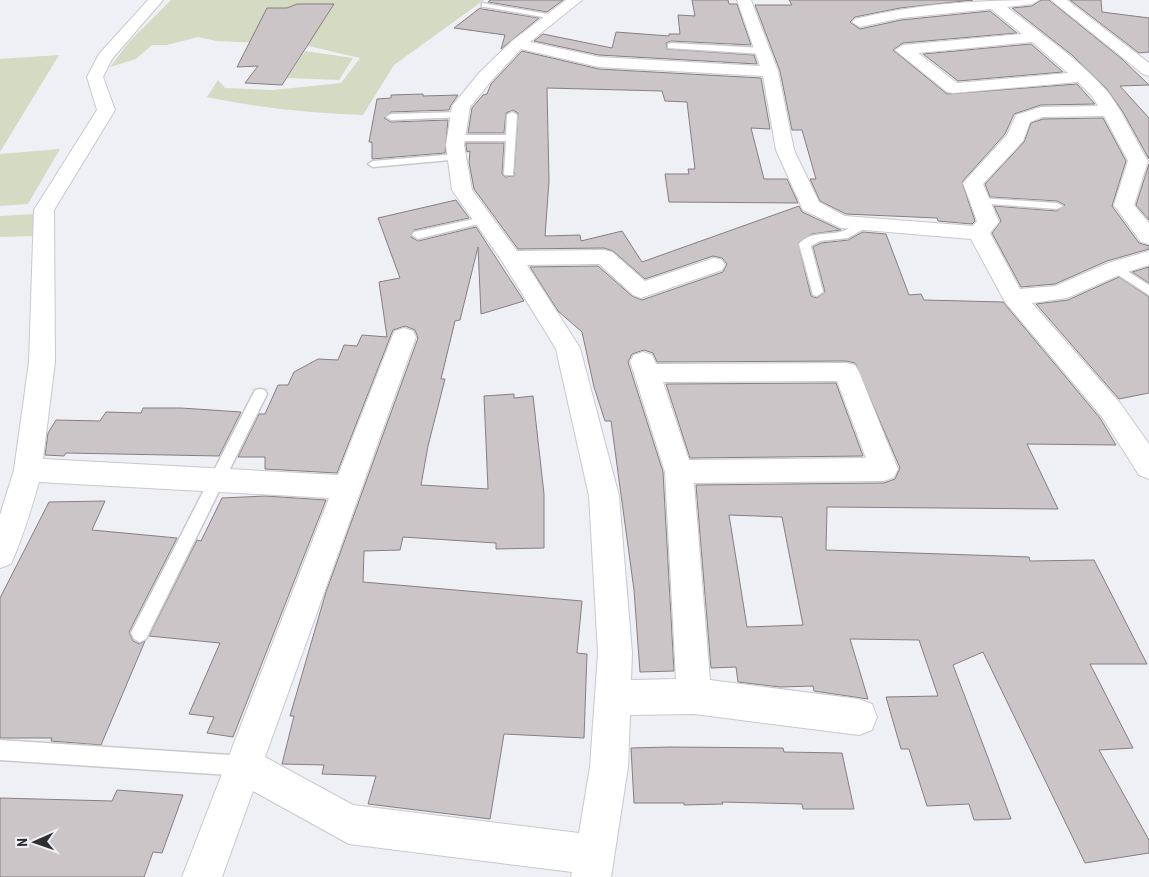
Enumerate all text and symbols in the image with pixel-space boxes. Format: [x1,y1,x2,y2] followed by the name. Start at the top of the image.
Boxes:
[10,817,60,867] north arrow
[14,838,30,847] text: N

